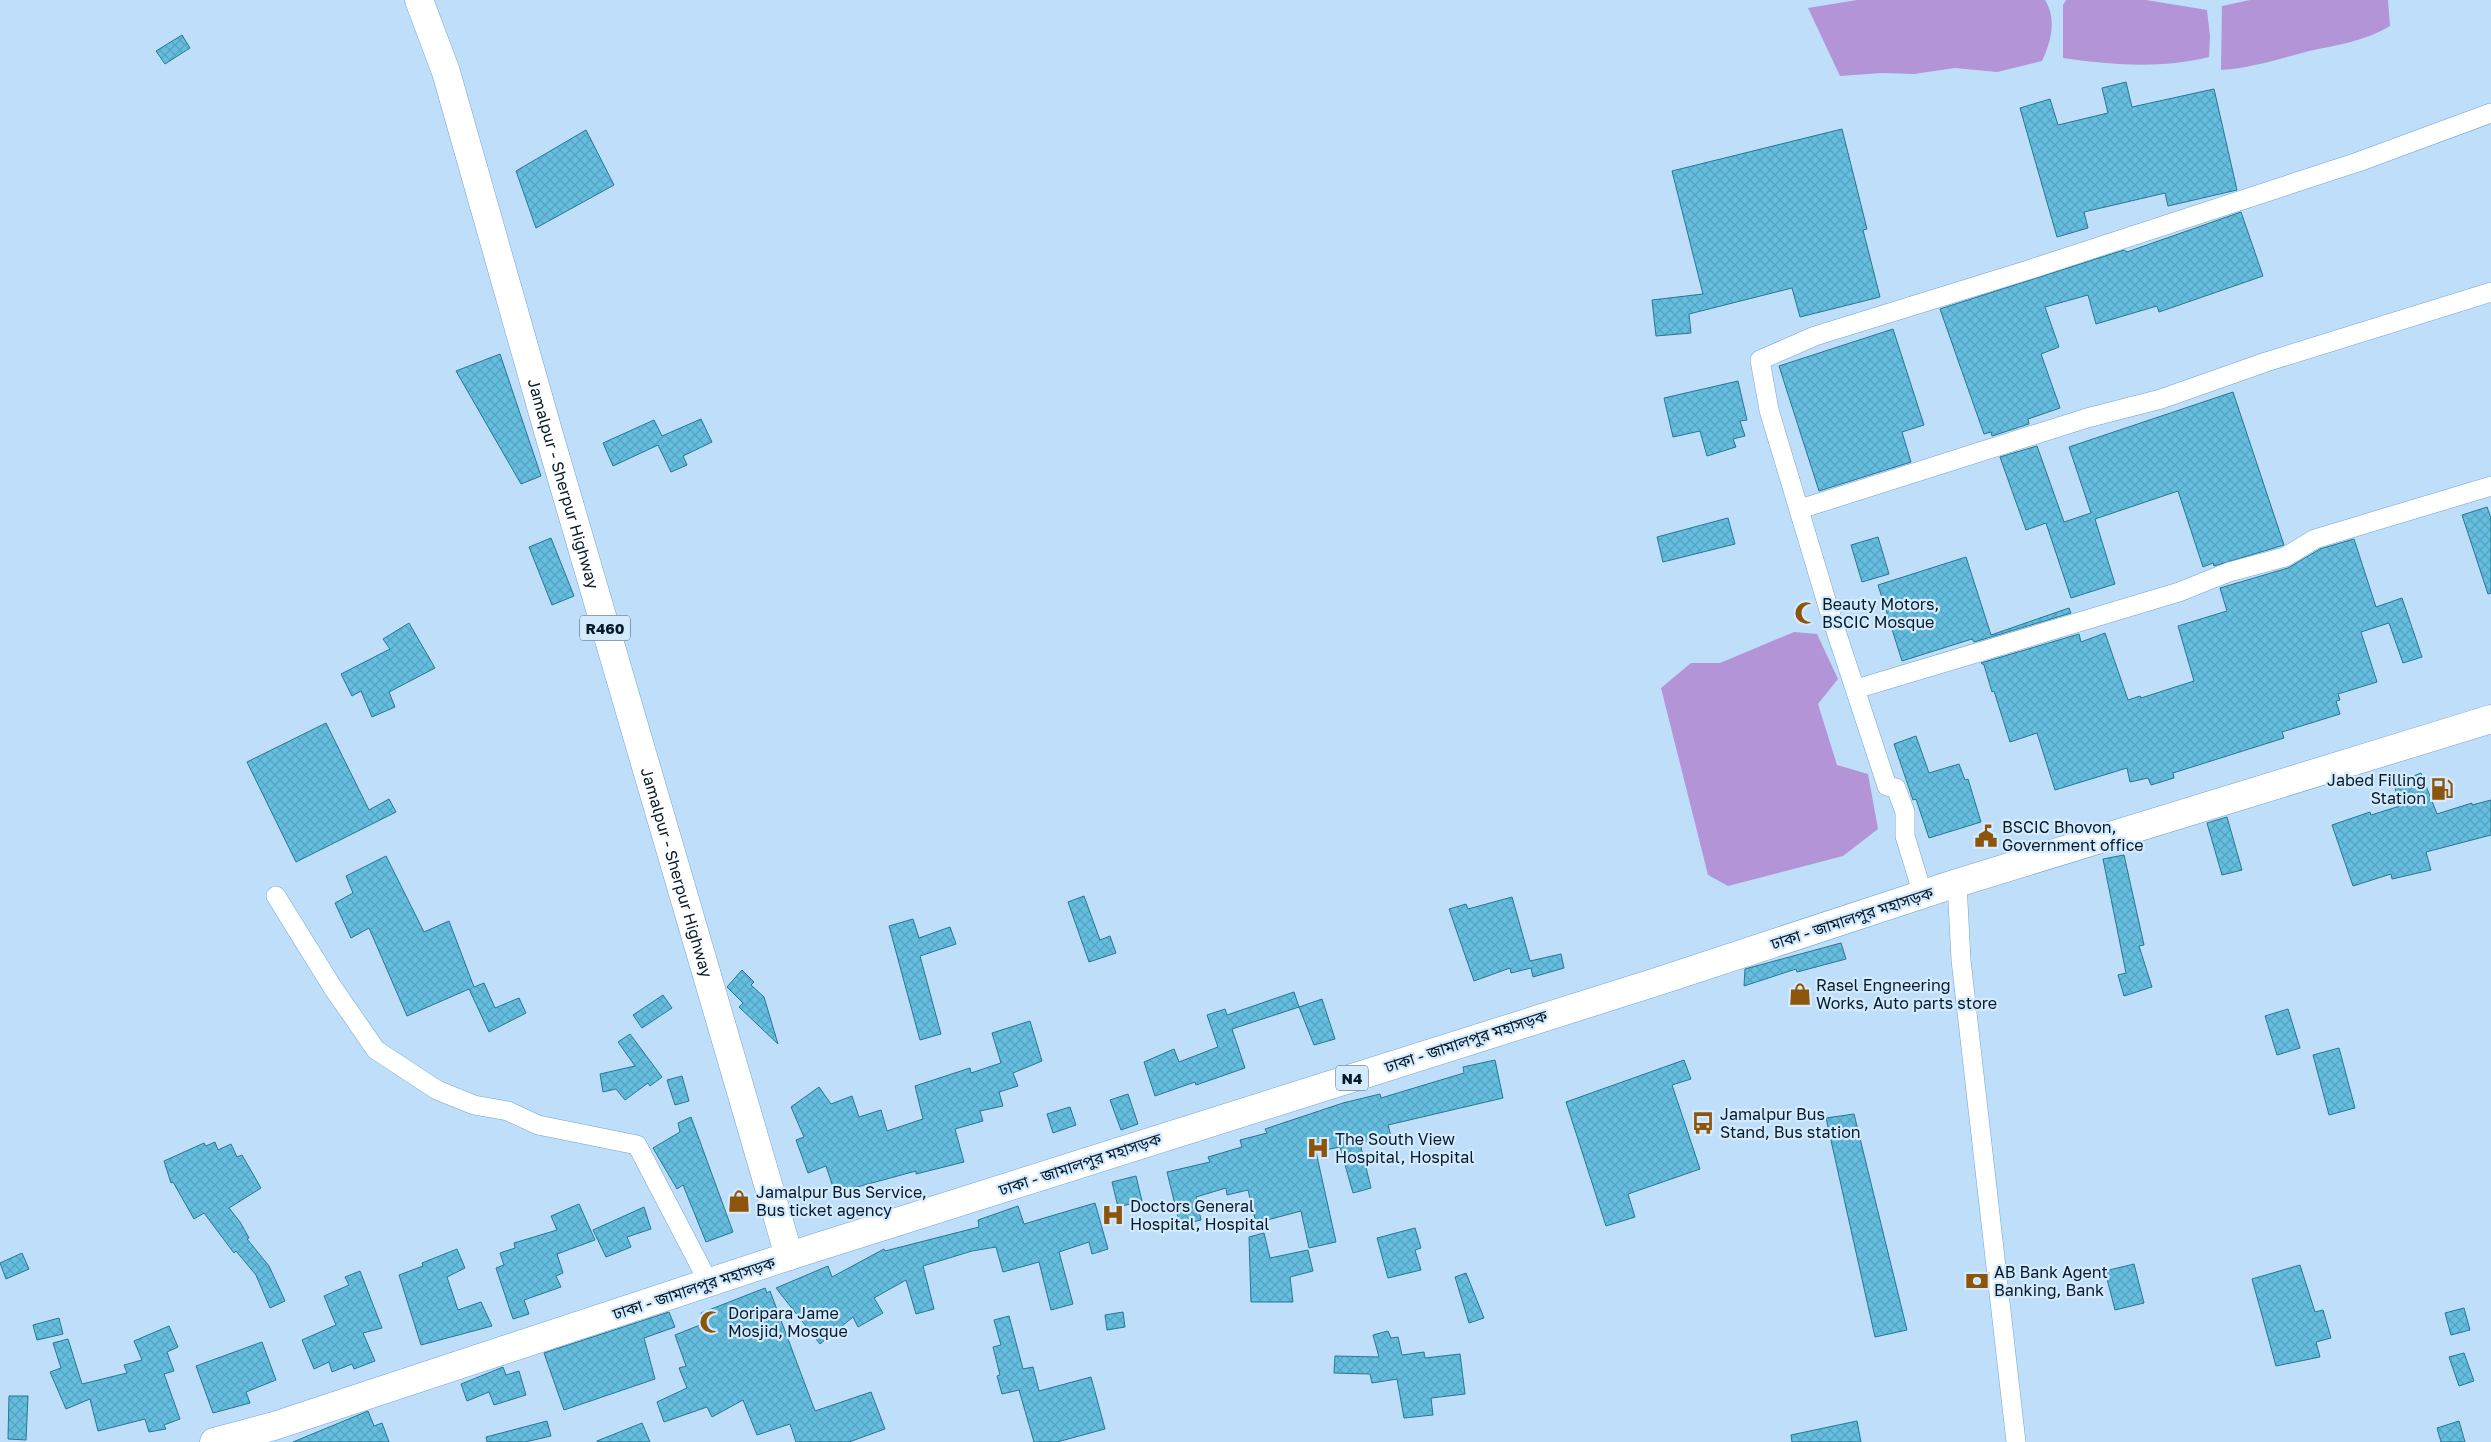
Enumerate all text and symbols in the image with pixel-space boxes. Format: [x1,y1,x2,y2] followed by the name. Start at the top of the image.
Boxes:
[524,376,604,591] street label: Jamalpur - Sherpur Highway
[1822,594,1939,632] place label: Beauty Motors, BSCIC Mosque
[1793,600,1819,626] mosque icon: Beauty Motors, BSCIC Mosque
[580,616,630,640] road number: R460
[637,765,717,980] street label: Jamalpur - Sherpur Highway
[2327,770,2426,808] place label: Jabed Filling Station
[2429,776,2455,802] fuel station icon: Jabed Filling Station
[2002,817,2144,855] place label: BSCIC Bhovon, Government office
[1973,823,1999,849] public building icon: BSCIC Bhovon, Government office
[1767,882,1937,954] street label: ঢাকা - জামালপুর মহাসড়ক
[1816,975,1997,1013] place label: Rasel Engneering Works, Auto parts store
[1787,981,1813,1007] shop icon: Rasel Engneering Works, Auto parts store
[1381,1005,1551,1077] street label: ঢাকা - জামালপুর মহাসড়ক
[1336,1066,1368,1090] road number: N4
[1720,1104,1861,1142] place label: Jamalpur Bus Stand, Bus station
[1690,1110,1716,1136] bus stop icon: Jamalpur Bus Stand, Bus station
[995,1128,1165,1200] street label: ঢাকা - জামালপুর মহাসড়ক
[1335,1129,1474,1167] place label: The South View Hospital, Hospital
[1305,1135,1331,1161] hospital icon: The South View Hospital, Hospital
[756,1182,927,1220] place label: Jamalpur Bus Service, Bus ticket agency
[726,1188,752,1214] shop icon: Jamalpur Bus Service, Bus ticket agency
[1130,1196,1269,1234] place label: Doctors General Hospital, Hospital
[1100,1202,1126,1228] hospital icon: Doctors General Hospital, Hospital
[609,1252,779,1324] street label: ঢাকা - জামালপুর মহাসড়ক
[1994,1262,2108,1300] place label: AB Bank Agent Banking, Bank
[1964,1268,1990,1294] bank icon: AB Bank Agent Banking, Bank
[728,1303,848,1341] place label: Doripara Jame Mosjid, Mosque
[698,1309,724,1335] mosque icon: Doripara Jame Mosjid, Mosque

